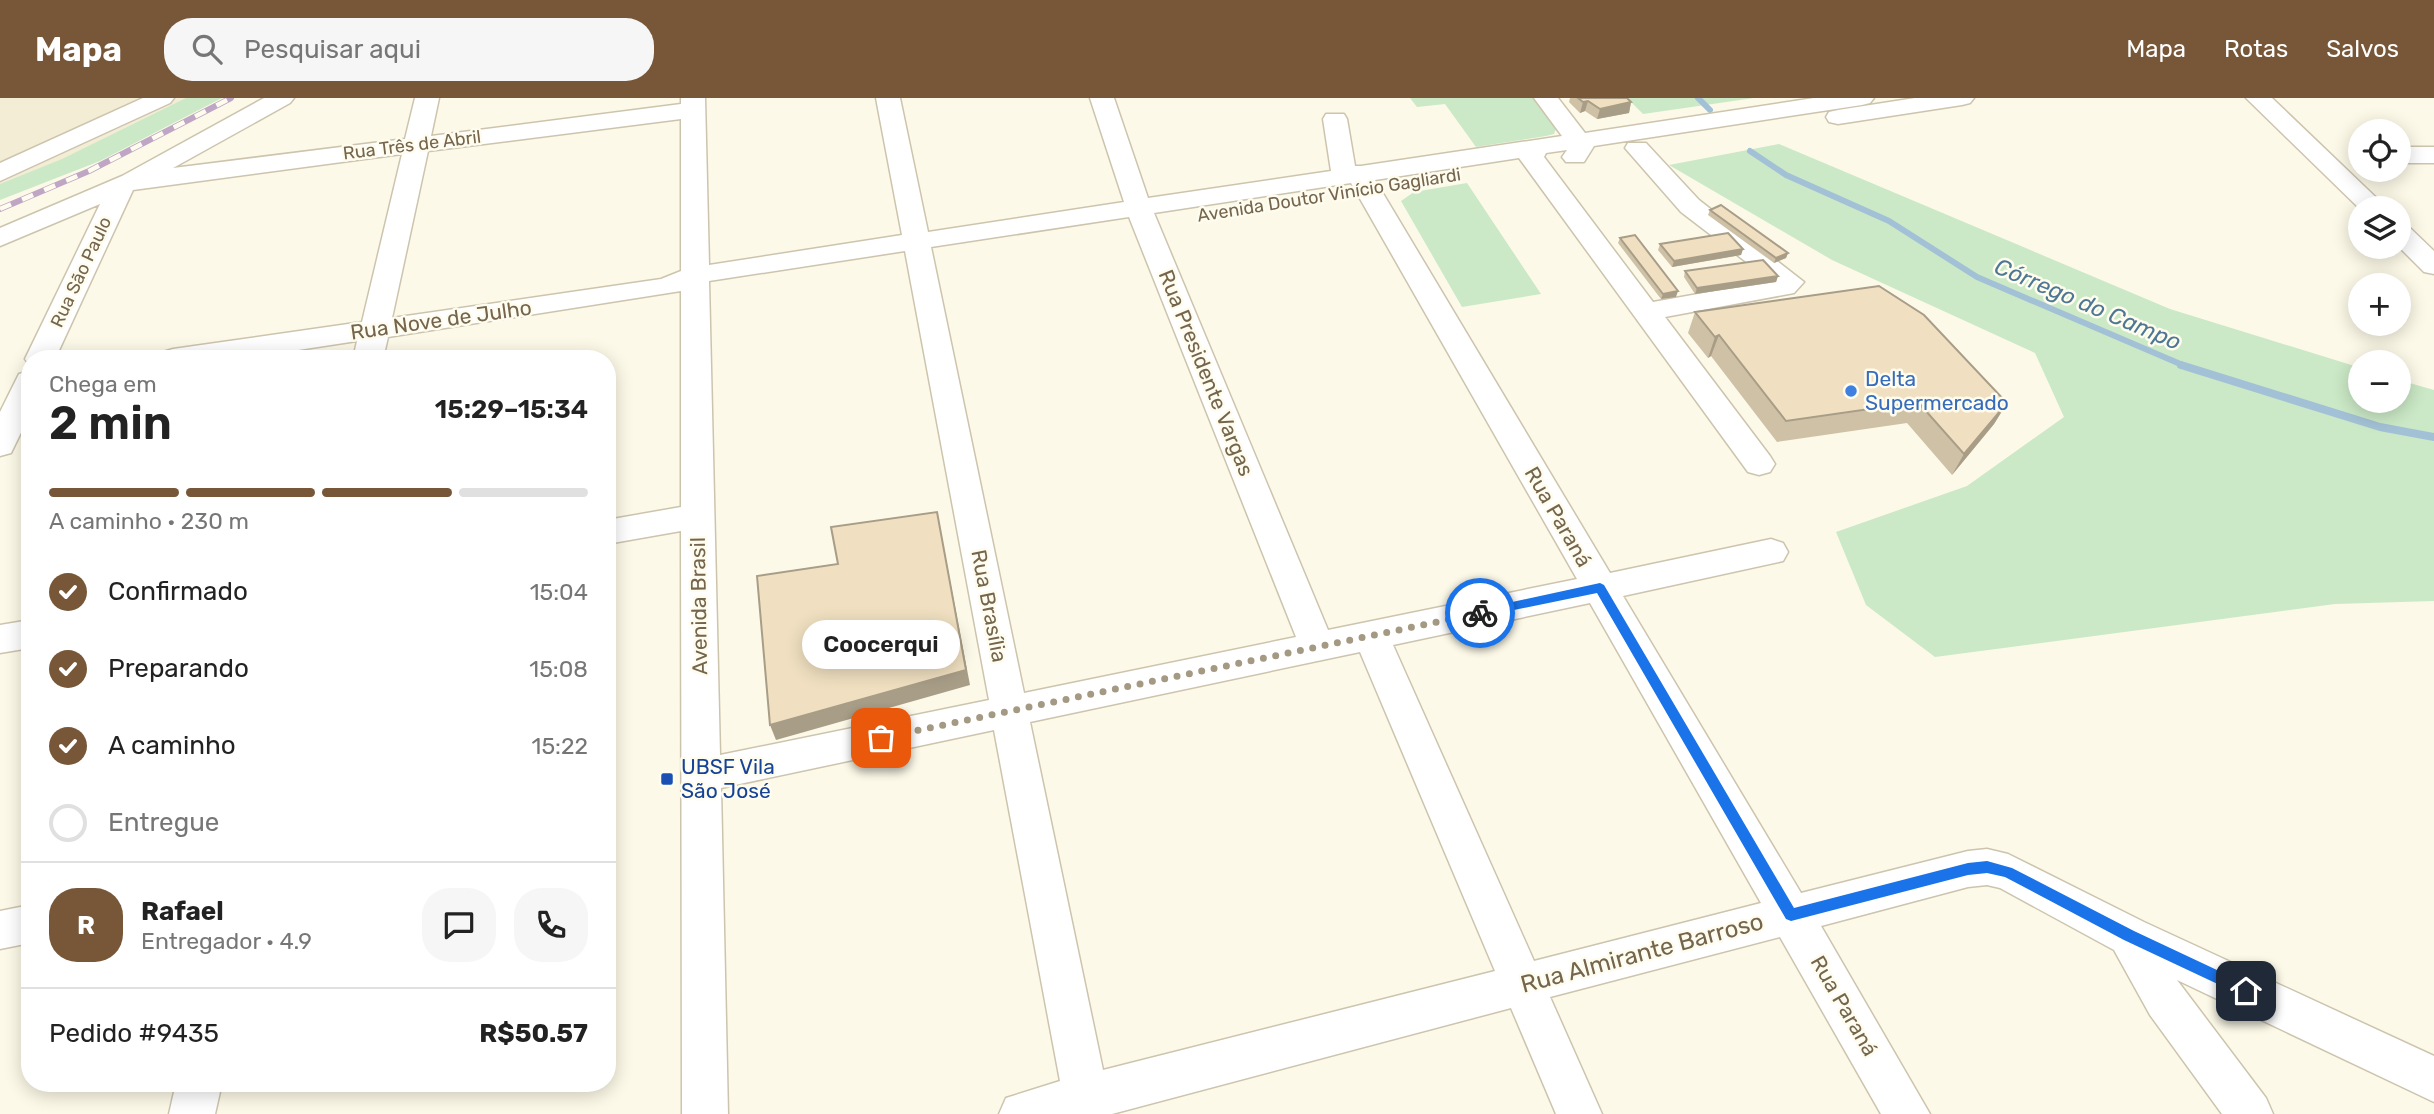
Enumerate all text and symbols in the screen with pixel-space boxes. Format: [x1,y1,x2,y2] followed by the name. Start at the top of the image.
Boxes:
[164,18,654,81] search box
[35,30,122,69] text: Mapa
[188,30,226,68] icon: search
[244,34,421,65] text: Pesquisar aqui
[2126,35,2186,63] text: Mapa
[2224,35,2288,63] text: Rotas
[2326,35,2399,63] text: Salvos
[2348,119,2411,413] map controls
[2348,119,2411,182] button: locate
[342,126,482,164] street label: Rua Três de Abril
[1196,163,1462,227] street label: Avenida Doutor Vinício Gagliardi
[2348,196,2411,259] button: layers
[46,213,116,331] street label: Rua São Paulo
[1991,252,2185,356] water label: Córrego do Campo
[1154,266,1259,480] street label: Rua Presidente Vargas
[2348,273,2411,336] button: +
[349,294,533,345] street label: Rua Nove de Julho
[2348,350,2411,413] button: −
[1865,366,2009,415] place label: Delta Supermercado
[49,370,157,398] text: Chega em
[1843,383,1859,399] marker: Delta Supermercado
[435,394,588,425] text: 15:29–15:34
[49,396,172,451] text: 2 min
[1520,462,1597,571] street label: Rua Paraná
[49,507,249,535] text: A caminho · 230 m
[685,537,712,675] street label: Avenida Brasil
[966,547,1013,664] street label: Rua Brasília
[49,573,87,611] icon: check
[108,576,248,607] text: Confirmado
[530,578,588,606] text: 15:04
[1445,578,1515,648] courier
[1461,594,1499,632] icon: bike
[802,619,960,668] callout: Coocerqui
[823,630,939,658] text: Coocerqui
[49,650,87,688] icon: check
[108,653,249,684] text: Preparando
[529,655,588,683] text: 15:08
[851,708,911,768] pin
[862,719,900,757] icon: bag
[49,727,87,765] icon: check
[108,730,236,761] text: A caminho
[532,732,588,760] text: 15:22
[681,754,775,803] place label: UBSF Vila São José
[659,771,675,787] marker: UBSF Vila São José
[108,807,219,838] text: Entregue
[422,888,496,962] button: chat
[514,888,588,962] button: phone
[141,896,224,927] text: Rafael
[1518,907,1766,999] street label: Rua Almirante Barroso
[77,910,95,941] text: R
[141,927,312,955] text: Entregador · 4.9
[1806,951,1883,1060] street label: Rua Paraná
[2216,961,2276,1021] pin
[2227,972,2265,1010] icon: home
[49,1018,219,1049] text: Pedido #9435
[479,1018,588,1049] text: R$50.57

